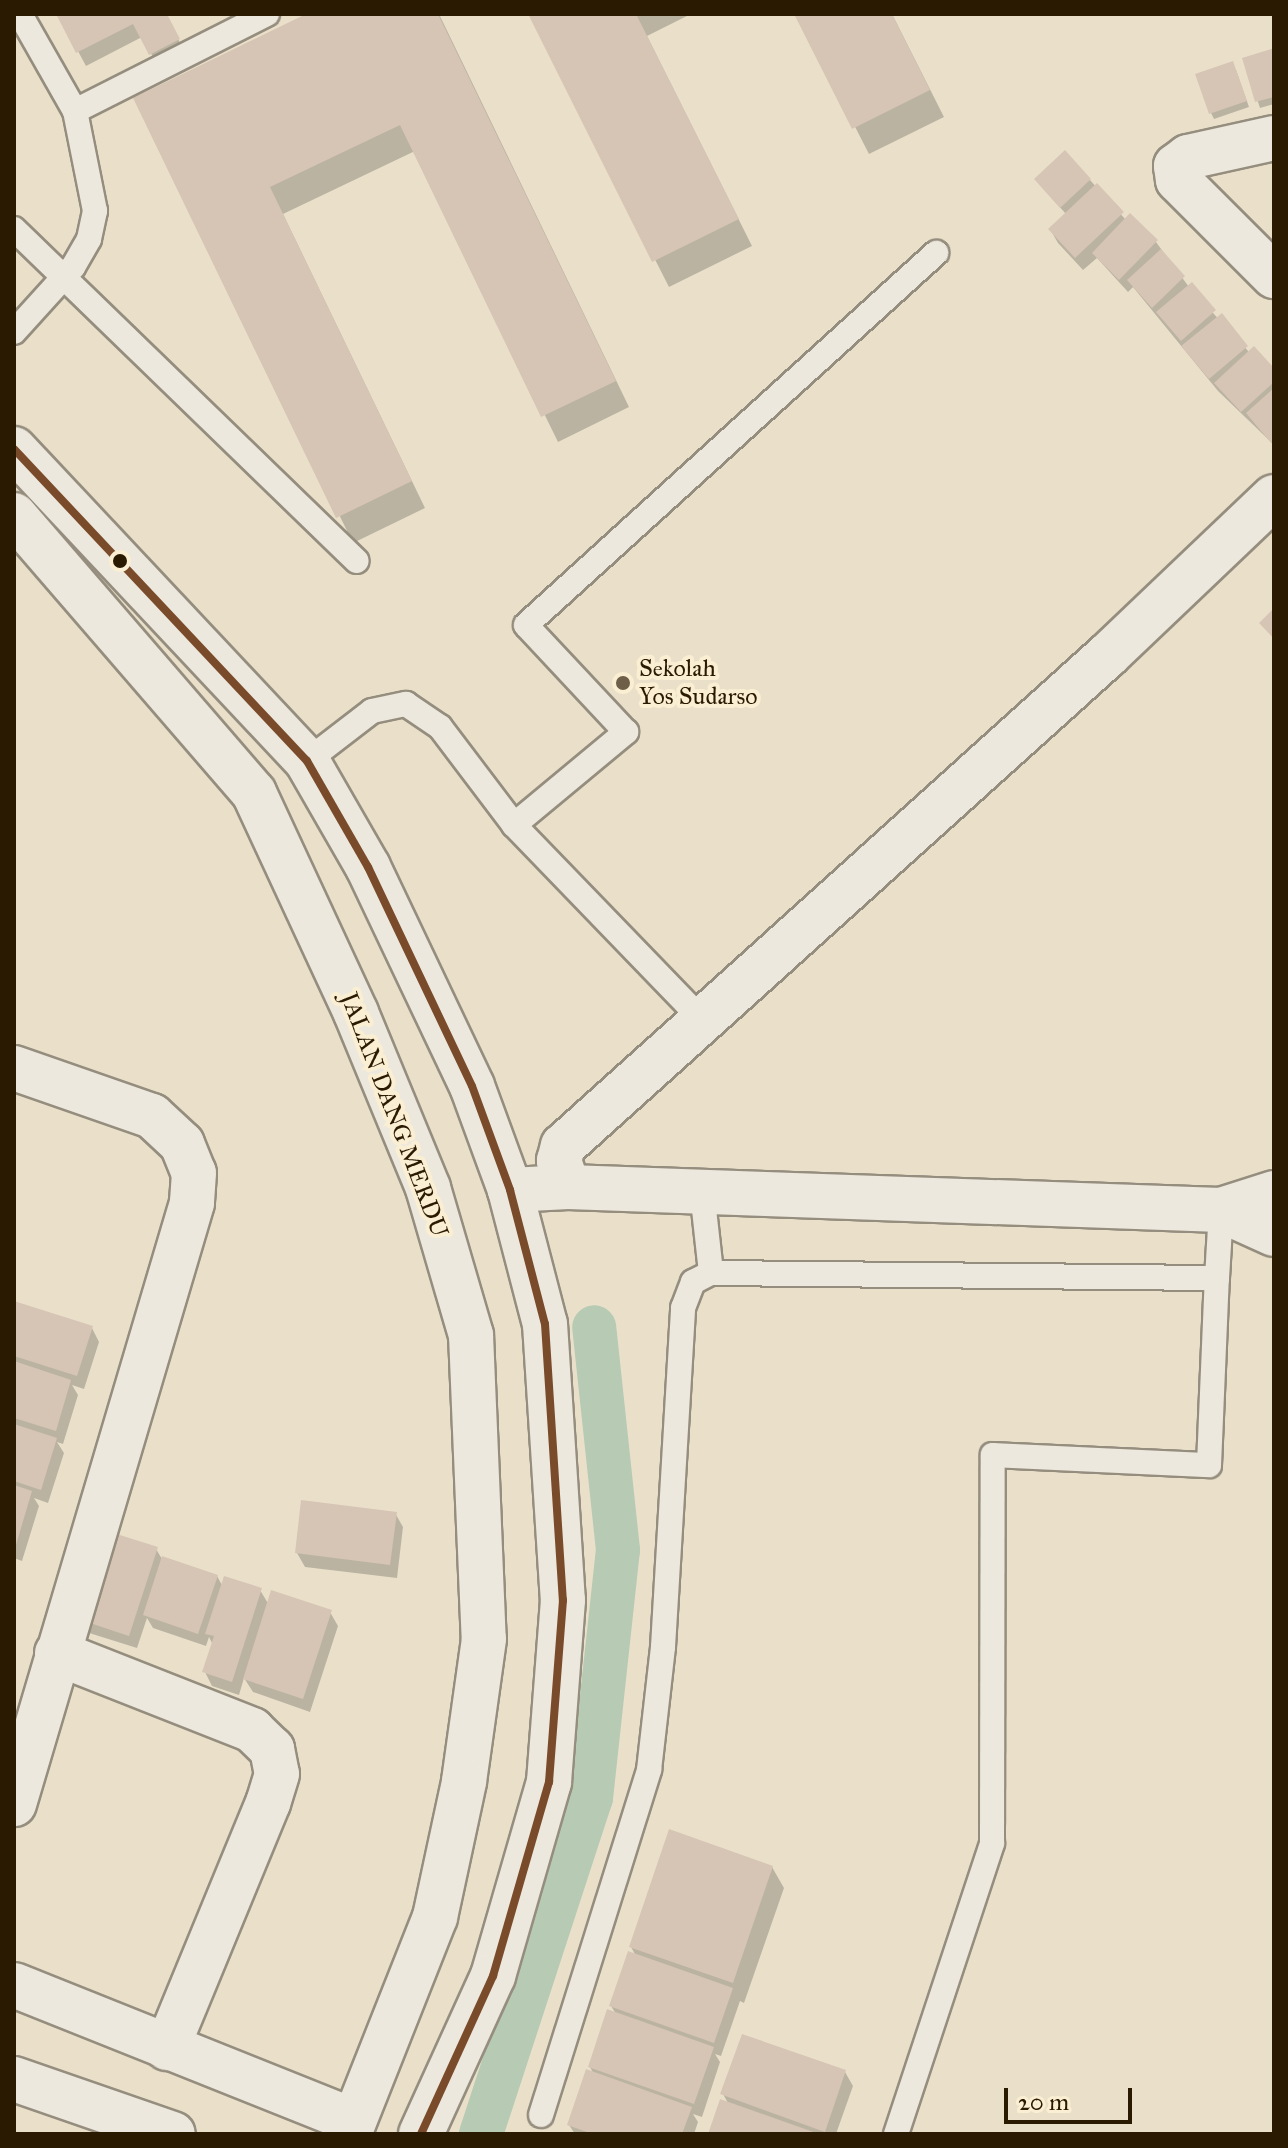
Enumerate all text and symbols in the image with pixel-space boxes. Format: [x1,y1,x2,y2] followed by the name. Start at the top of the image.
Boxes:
[112,553,128,569] unlabelled marker
[639,655,758,711] place label: Sekolah Yos Sudarso
[614,674,632,692] marker: Sekolah Yos Sudarso
[334,989,454,1241] street label: JALAN DANG MERDU
[1008,2072,1136,2122] scale bar
[1018,2087,1069,2117] text: 20 m

